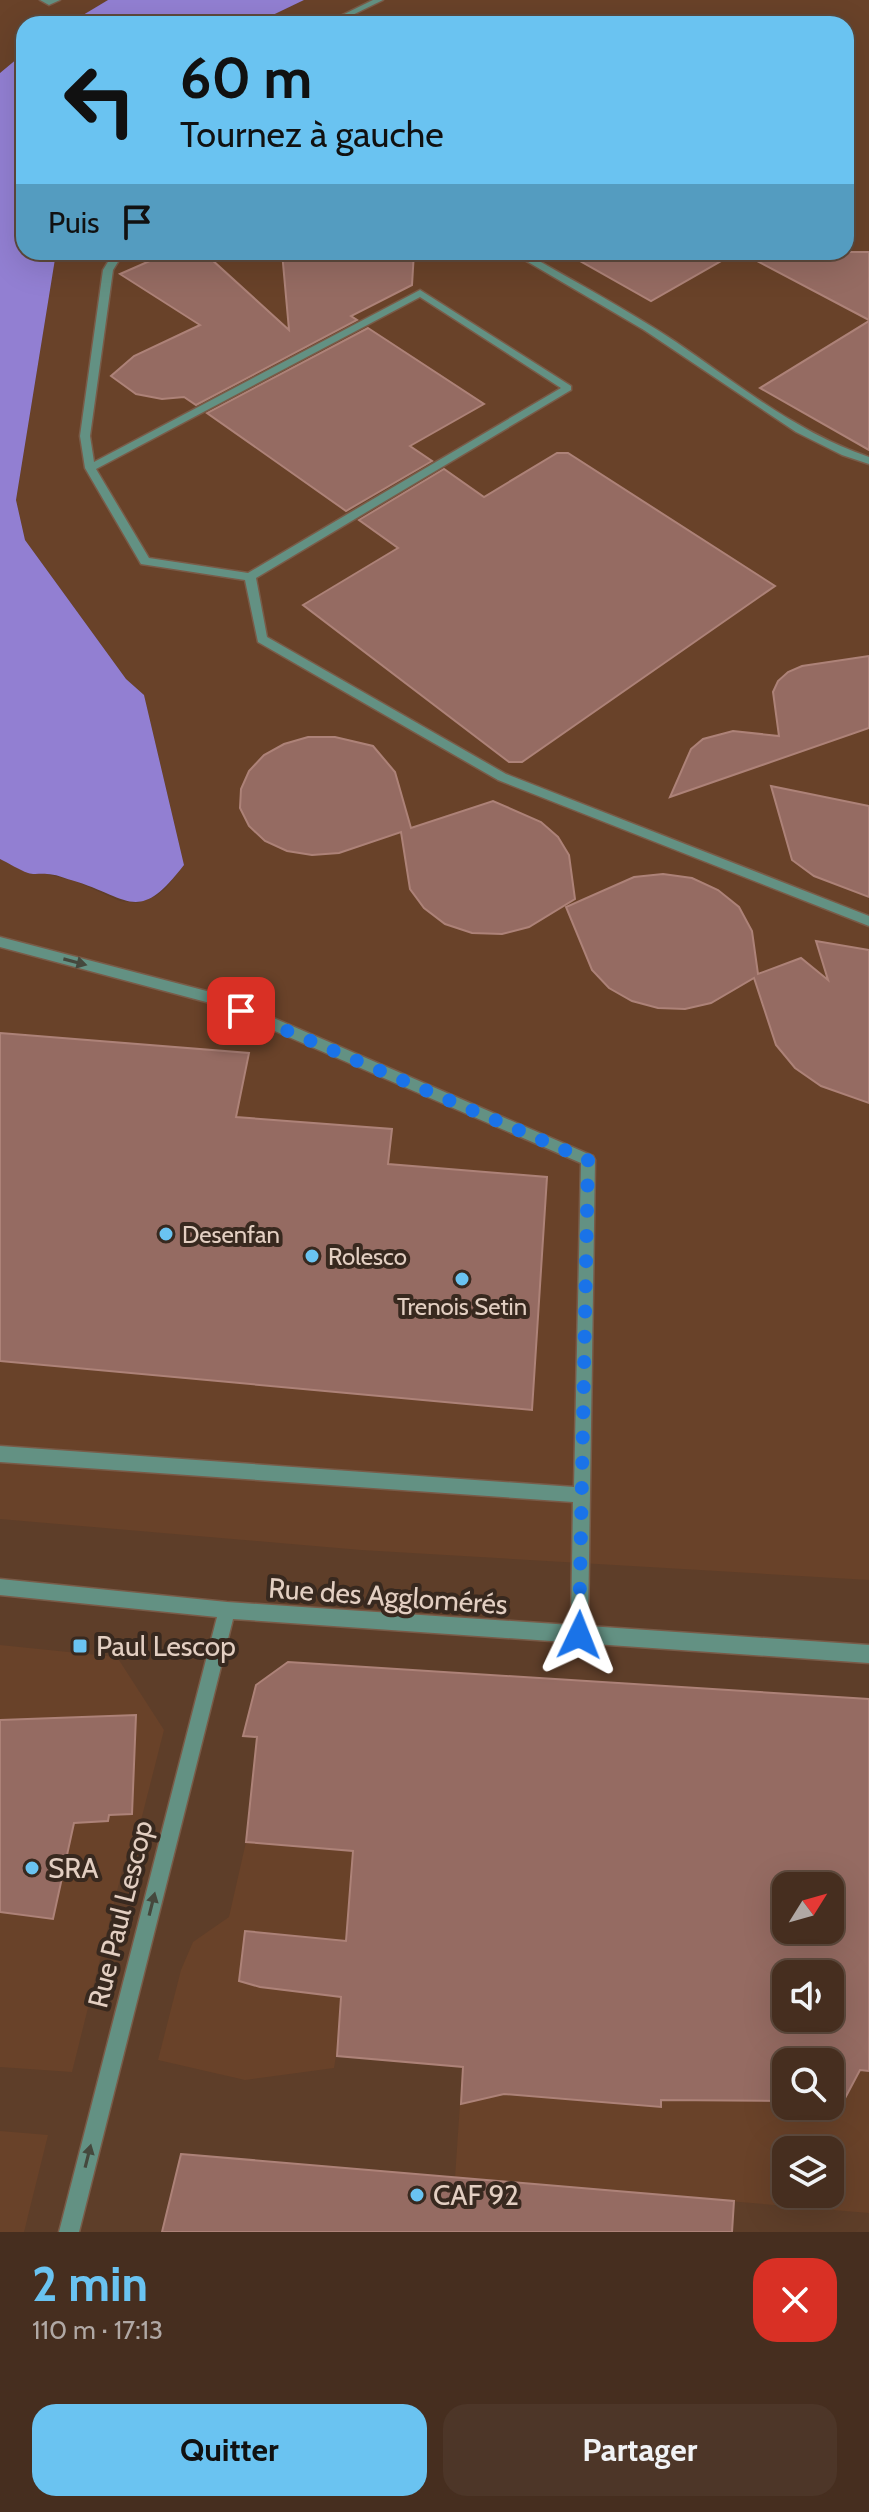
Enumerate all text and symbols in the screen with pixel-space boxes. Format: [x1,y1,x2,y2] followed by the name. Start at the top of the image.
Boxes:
[180,44,312,112] text: 60 m
[48,48,152,152] icon: left
[180,112,444,156] text: Tournez à gauche
[115,200,159,244] icon: arrive
[48,204,99,241] text: Puis
[64,956,88,969] one-way arrow
[207,977,275,1045] pin
[219,989,263,1033] icon: arrive
[182,1220,280,1249] place label: Desenfan
[157,1225,175,1243] marker: Desenfan
[328,1242,407,1271] place label: Rolesco
[303,1247,321,1265] marker: Rolesco
[453,1270,471,1288] marker: Trenois Setin
[397,1292,527,1321] place label: Trenois Setin
[267,1571,509,1621] street label: Rue des Agglomérés
[537,1593,621,1677] position arrow
[96,1629,236,1663] place label: Paul Lescop
[71,1637,89,1655] marker: Paul Lescop
[80,1817,160,2011] street label: Rue Paul Lescop
[48,1851,99,1885] place label: SRA
[23,1859,41,1877] marker: SRA
[772,1872,844,1944] north arrow
[772,1872,844,2208] map controls
[146,1892,158,1917] one-way arrow
[772,1960,844,2032] button: sound
[772,2048,844,2120] button: search
[772,2136,844,2208] button: layers
[82,2144,95,2169] one-way arrow
[433,2178,519,2212] place label: CAF 92
[408,2186,426,2204] marker: CAF 92
[32,2255,148,2313] text: 2 min
[753,2258,837,2342] button: close
[32,2314,163,2346] text: 110 m · 17:13
[32,2404,427,2496] button: Quitter
[443,2404,837,2496] button: Partager

